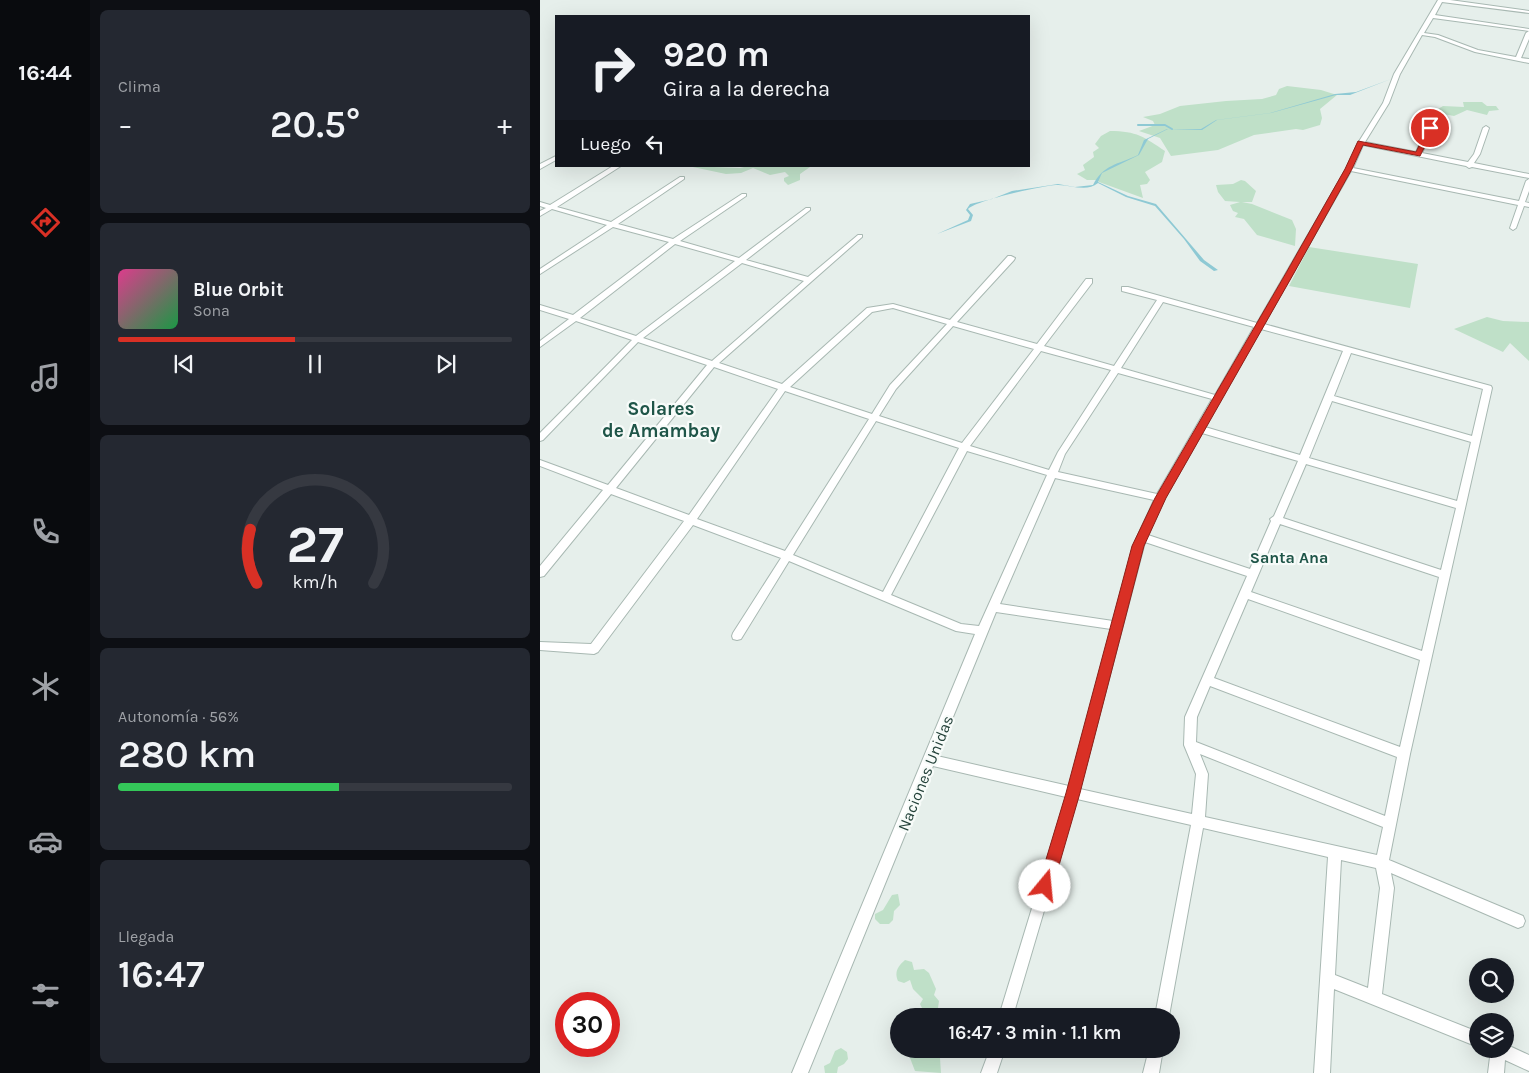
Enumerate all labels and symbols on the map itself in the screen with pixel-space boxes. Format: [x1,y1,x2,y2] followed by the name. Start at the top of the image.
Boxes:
[1409,107,1451,149] pin
[602,398,720,442] district label: Solares de Amambay
[1250,548,1328,567] district label: Santa Ana
[894,713,957,834] street label: Naciones Unidas
[1018,859,1070,911] position arrow
[555,992,620,1057] speed limit sign: 30

